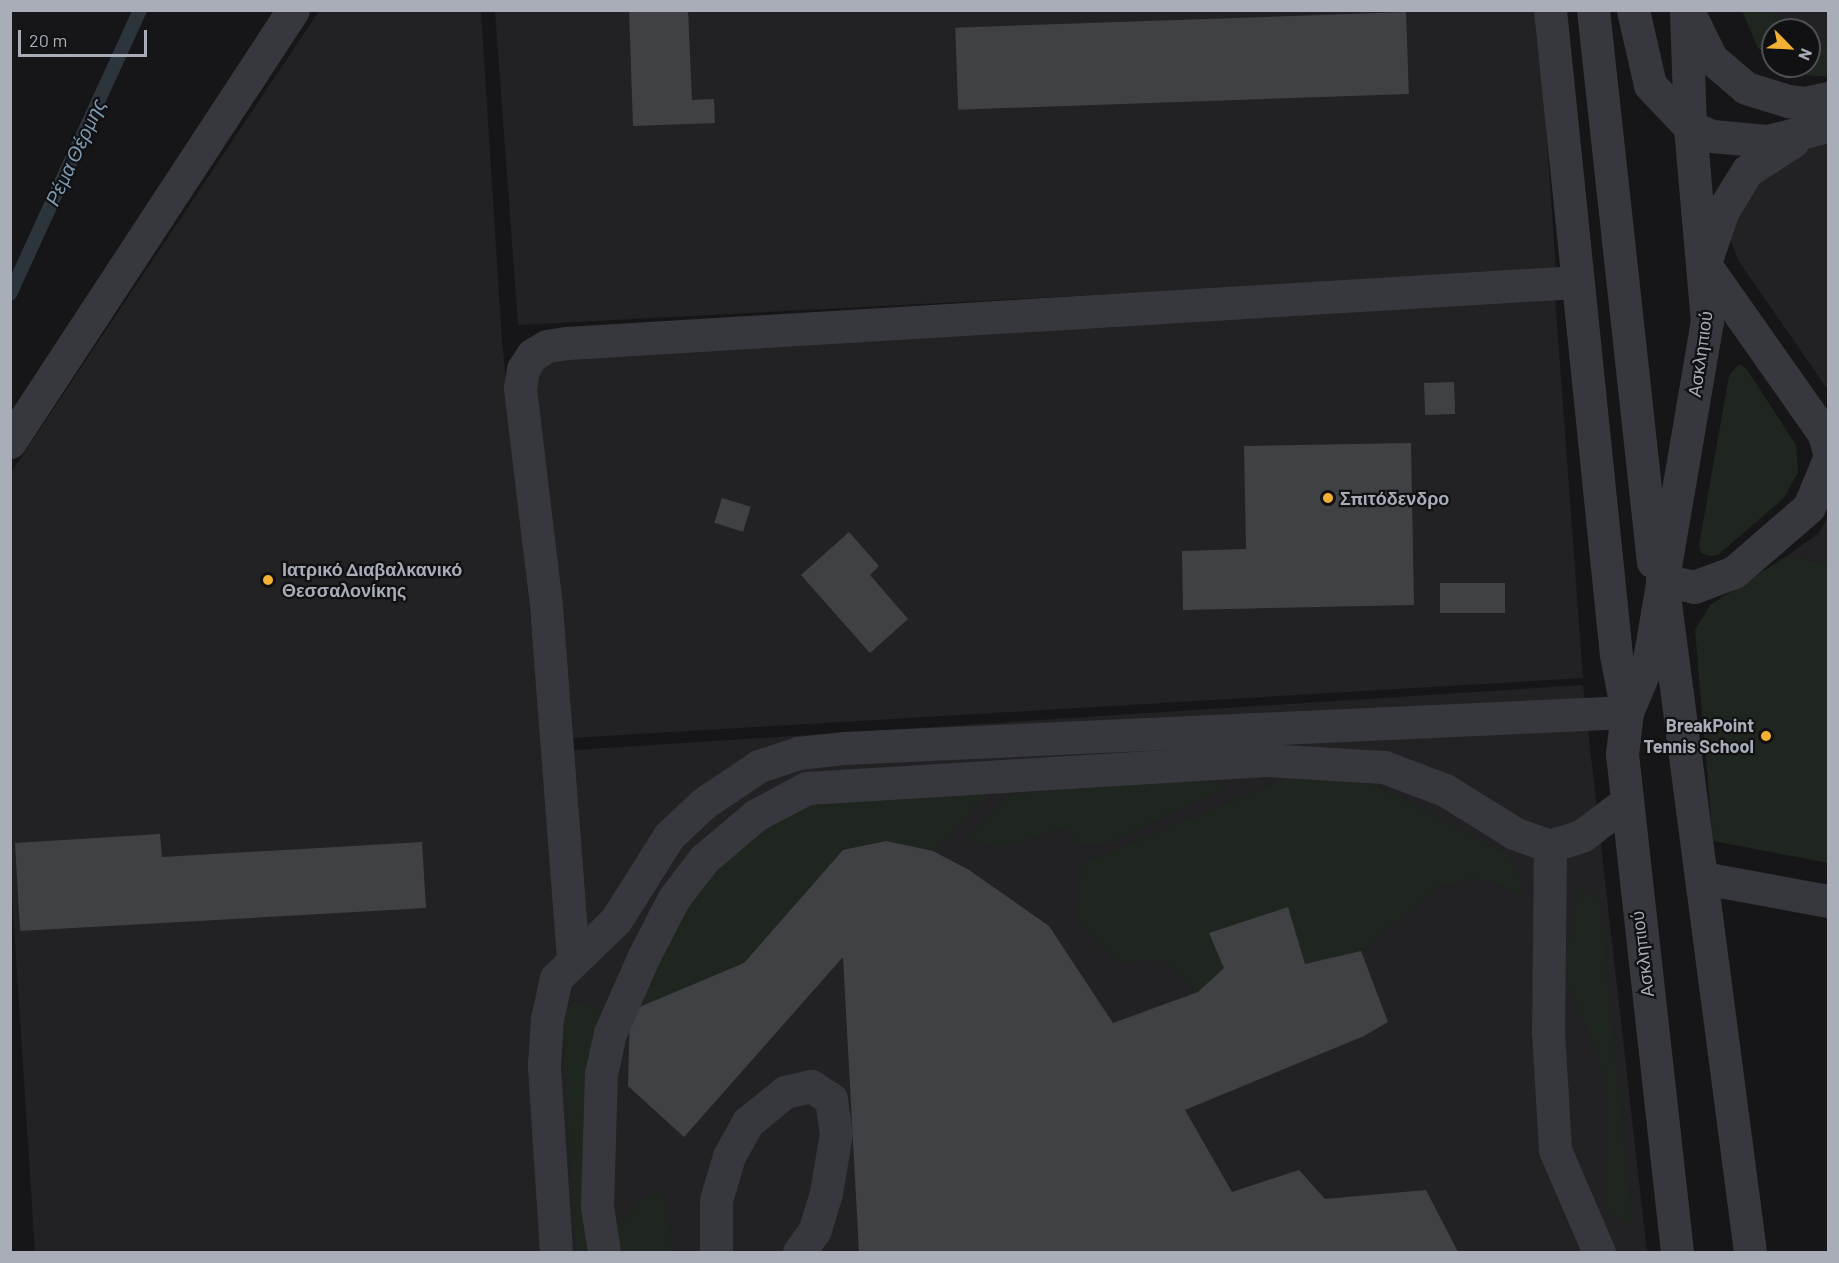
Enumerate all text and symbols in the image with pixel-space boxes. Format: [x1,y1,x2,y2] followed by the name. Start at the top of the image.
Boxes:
[21,18,150,56] scale bar
[1761,18,1821,78] north arrow
[29,29,67,51] text: 20 m
[1795,46,1817,63] text: N
[40,95,110,209] water label: Ρέμα Θέρμης
[1683,310,1717,398] street label: Ασκληπιού
[1340,487,1449,509] place label: Σπιτόδενδρο
[1321,491,1335,505] marker: Σπιτόδενδρο
[282,559,462,602] place label: Ιατρικό Διαβαλκανικό Θεσσαλονίκης
[259,571,277,589] marker: Ιατρικό Διαβαλκανικό Θεσσαλονίκης
[1644,715,1754,758] place label: BreakPoint Tennis School
[1759,729,1773,743] marker: BreakPoint Tennis School
[1626,910,1658,998] street label: Ασκληπιού

